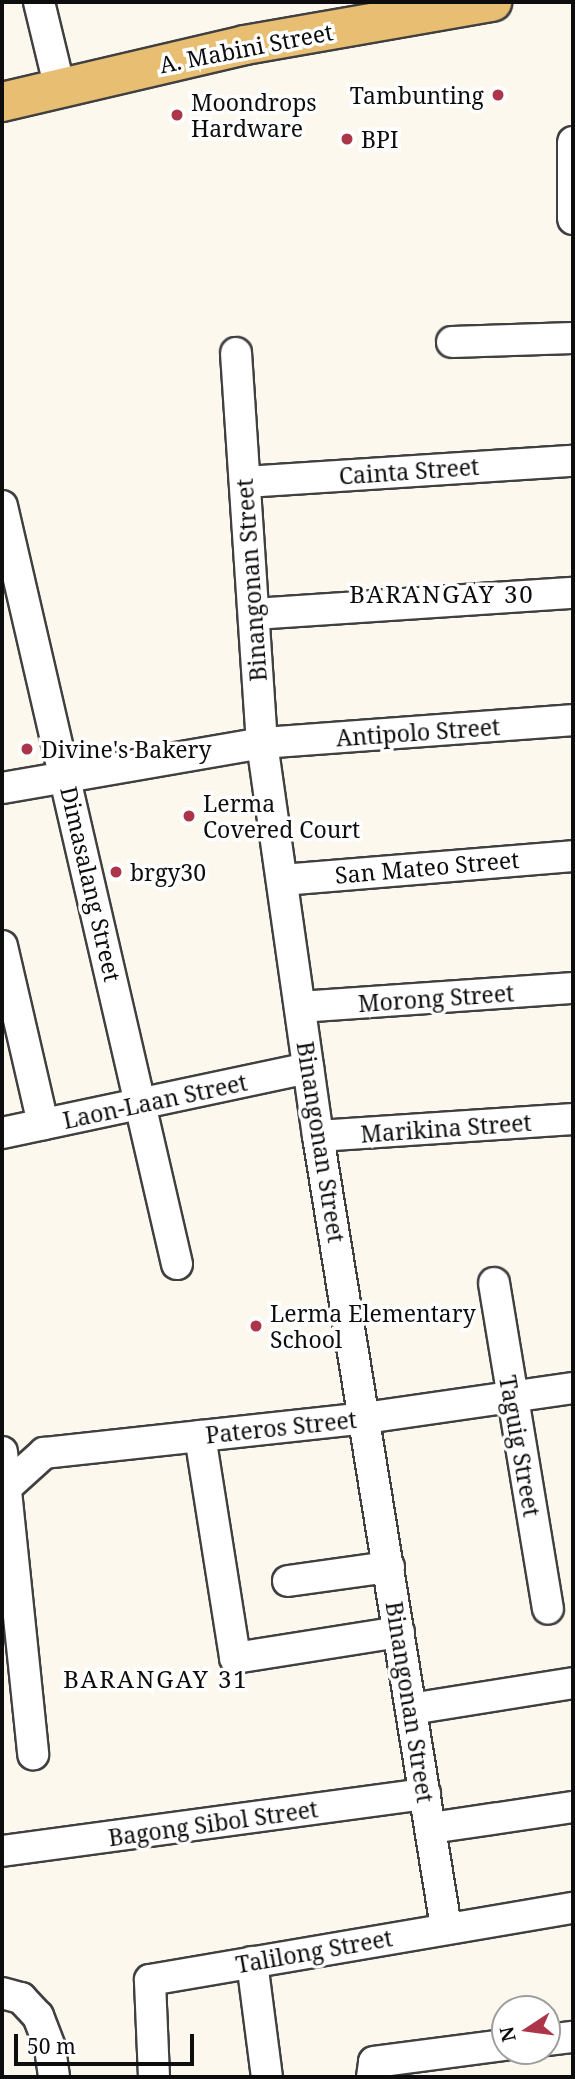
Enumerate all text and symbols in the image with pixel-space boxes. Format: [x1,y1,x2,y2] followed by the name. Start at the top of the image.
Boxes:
[157,18,335,78] street label: A. Mabini Street
[350,81,484,109] place label: Tambunting
[490,87,506,103] marker: Tambunting
[191,88,317,142] place label: Moondrops Hardware
[169,107,185,123] marker: Moondrops Hardware
[361,125,398,153] place label: BPI
[339,131,355,147] marker: BPI
[338,452,480,490] street label: Cainta Street
[230,478,272,682] street label: Binangonan Street
[351,580,533,608] district label: BARANGAY 30
[335,712,501,752] street label: Antipolo Street
[41,735,211,763] place label: Divine's Bakery
[19,741,35,757] marker: Divine's Bakery
[55,784,127,984] street label: Dimasalang Street
[203,789,360,843] place label: Lerma Covered Court
[181,808,197,824] marker: Lerma Covered Court
[334,845,520,889] street label: San Mateo Street
[130,858,206,886] place label: brgy30
[108,864,124,880] marker: brgy30
[357,979,515,1017] street label: Morong Street
[291,1039,351,1245] street label: Binangonan Street
[60,1068,250,1134] street label: Laon-Laan Street
[360,1108,532,1148] street label: Marikina Street
[270,1299,476,1353] place label: Lerma Elementary School
[248,1318,264,1334] marker: Lerma Elementary School
[494,1373,546,1519] street label: Taguig Street
[204,1405,358,1449] street label: Pateros Street
[380,1599,440,1805] street label: Binangonan Street
[65,1665,247,1693] district label: BARANGAY 31
[106,1795,320,1851] street label: Bagong Sibol Street
[234,1924,394,1978] street label: Talilong Street
[491,1995,561,2065] north arrow
[18,2020,198,2064] scale bar
[493,2024,522,2045] text: N
[27,2032,76,2060] text: 50 m

